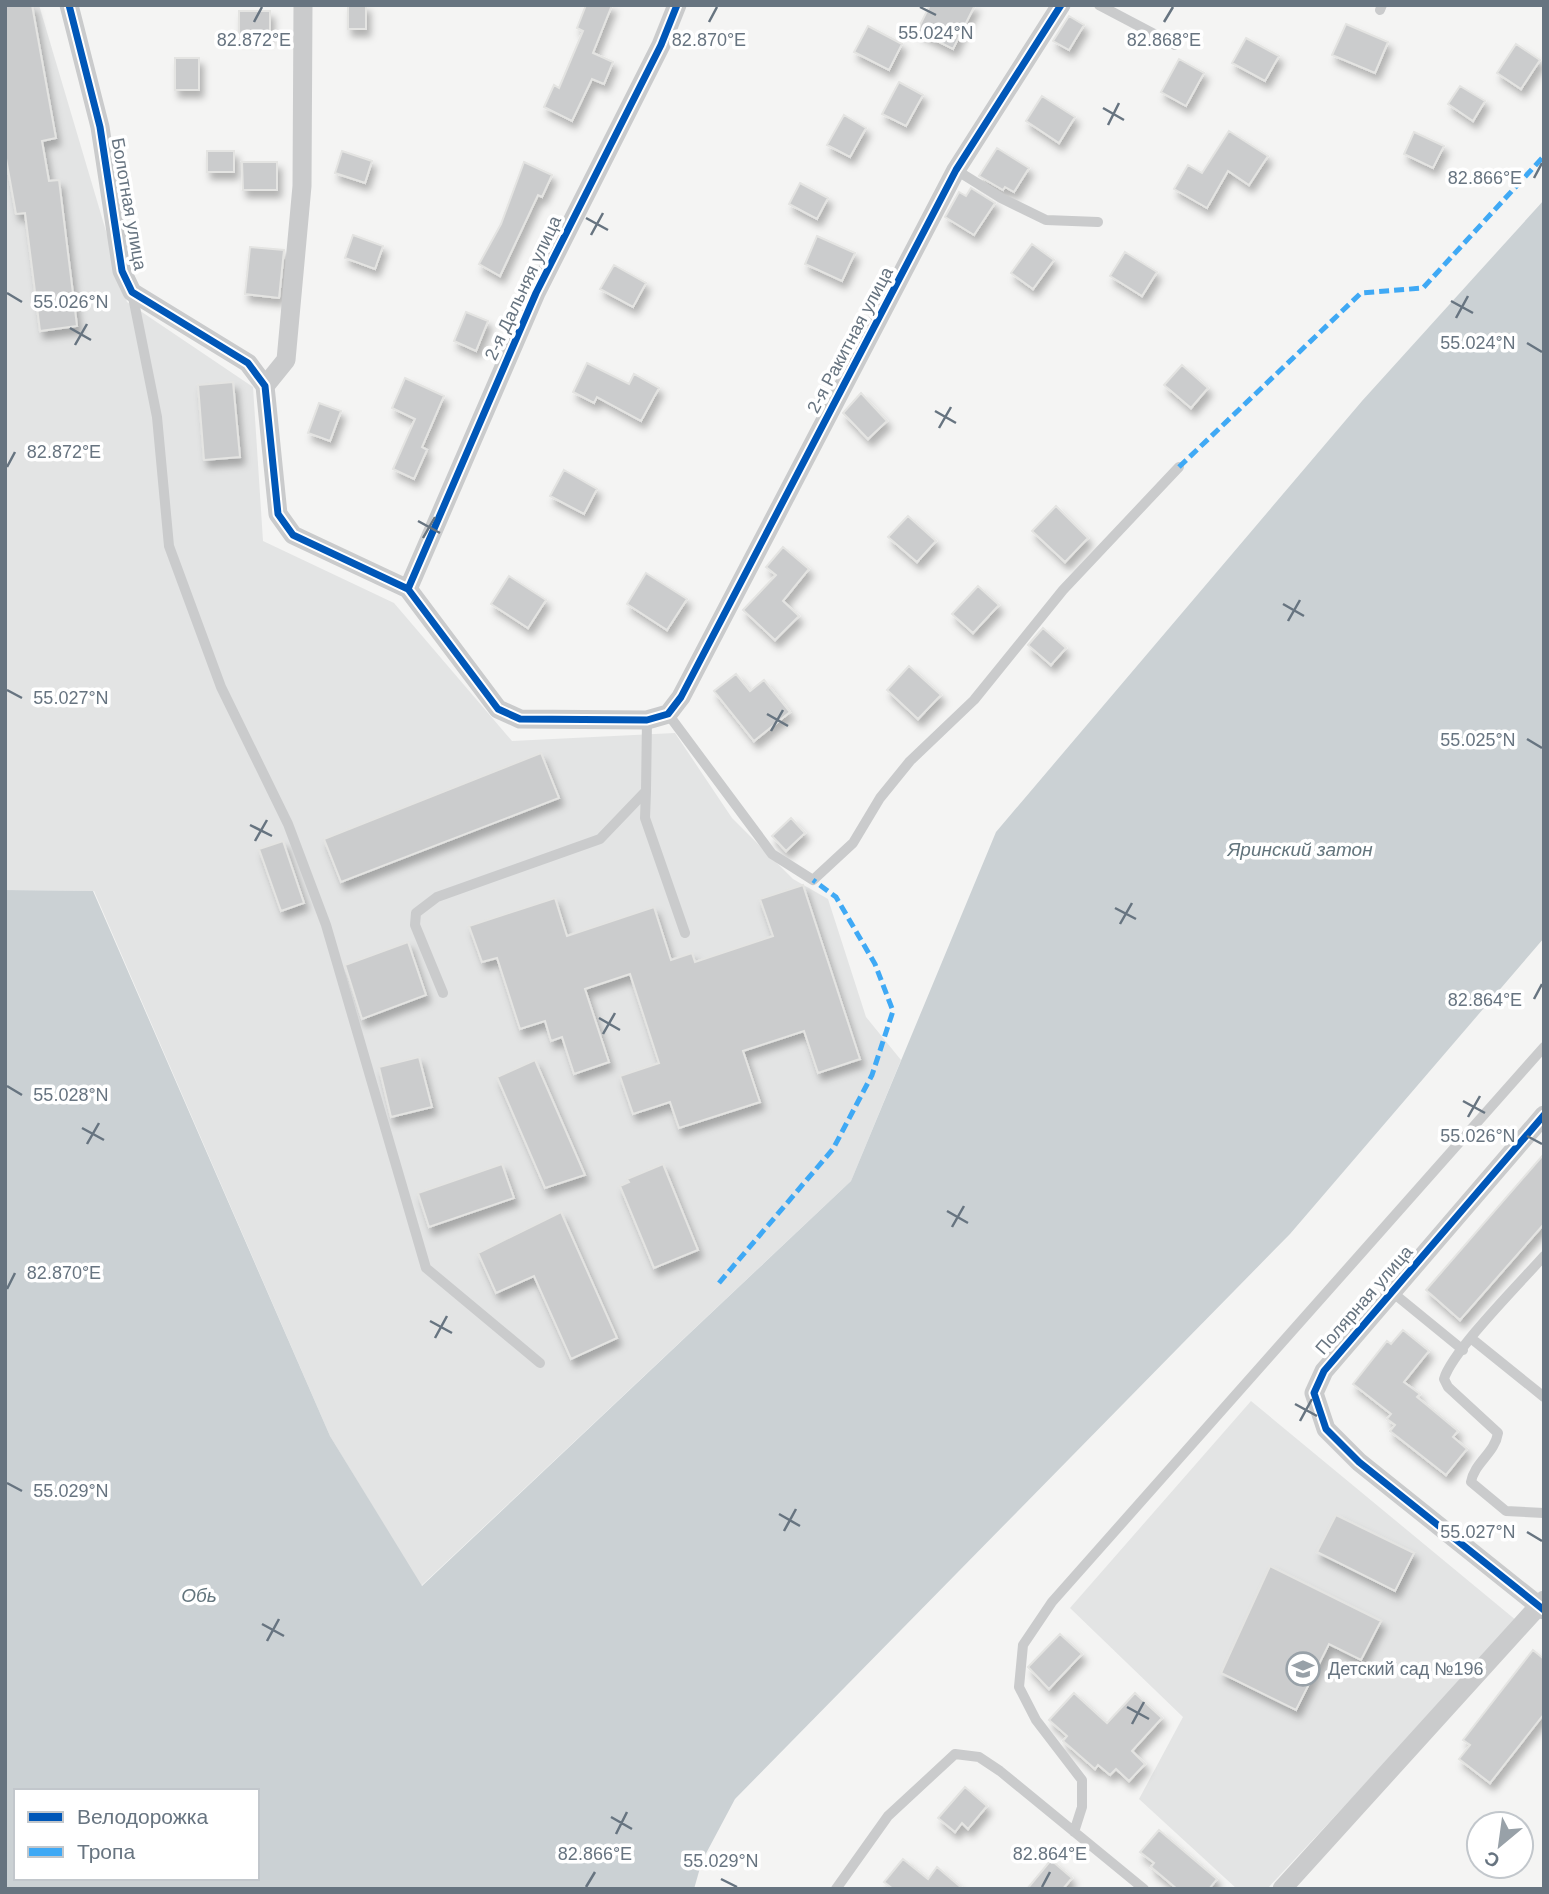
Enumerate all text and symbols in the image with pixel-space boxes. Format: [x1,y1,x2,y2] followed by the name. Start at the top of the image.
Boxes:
[898,23,974,43] text: 55.024°N
[217,30,291,50] text: 82.872°E
[672,30,746,50] text: 82.870°E
[1127,30,1201,50] text: 82.868°E
[108,136,151,273] street label: Болотная улица
[1448,168,1522,188] text: 82.866°E
[481,212,566,363] street label: 2-я Дальняя улица
[803,263,897,416] street label: 2-я Ракитная улица
[33,292,109,312] text: 55.026°N
[1440,333,1516,353] text: 55.024°N
[27,442,101,462] text: 82.872°E
[33,688,109,708] text: 55.027°N
[1440,730,1516,750] text: 55.025°N
[1226,839,1373,860] water label: Яринский затон
[1448,990,1522,1010] text: 82.864°E
[33,1085,109,1105] text: 55.028°N
[1440,1126,1516,1146] text: 55.026°N
[1312,1241,1417,1358] street label: Полярная улица
[27,1263,101,1283] text: 82.870°E
[33,1481,109,1501] text: 55.029°N
[1440,1522,1516,1542] text: 55.027°N
[181,1585,217,1606] water label: Обь
[1284,1650,1322,1688] school or university icon: Детский сад №196
[1328,1659,1484,1679] place label: Детский сад №196
[14,1789,259,1880] legend
[77,1805,208,1828] text: Велодорожка
[1465,1810,1535,1880] north arrow
[77,1840,135,1863] text: Тропа
[558,1844,632,1864] text: 82.866°E
[1013,1844,1087,1864] text: 82.864°E
[1481,1847,1503,1872] text: С
[683,1851,759,1871] text: 55.029°N

